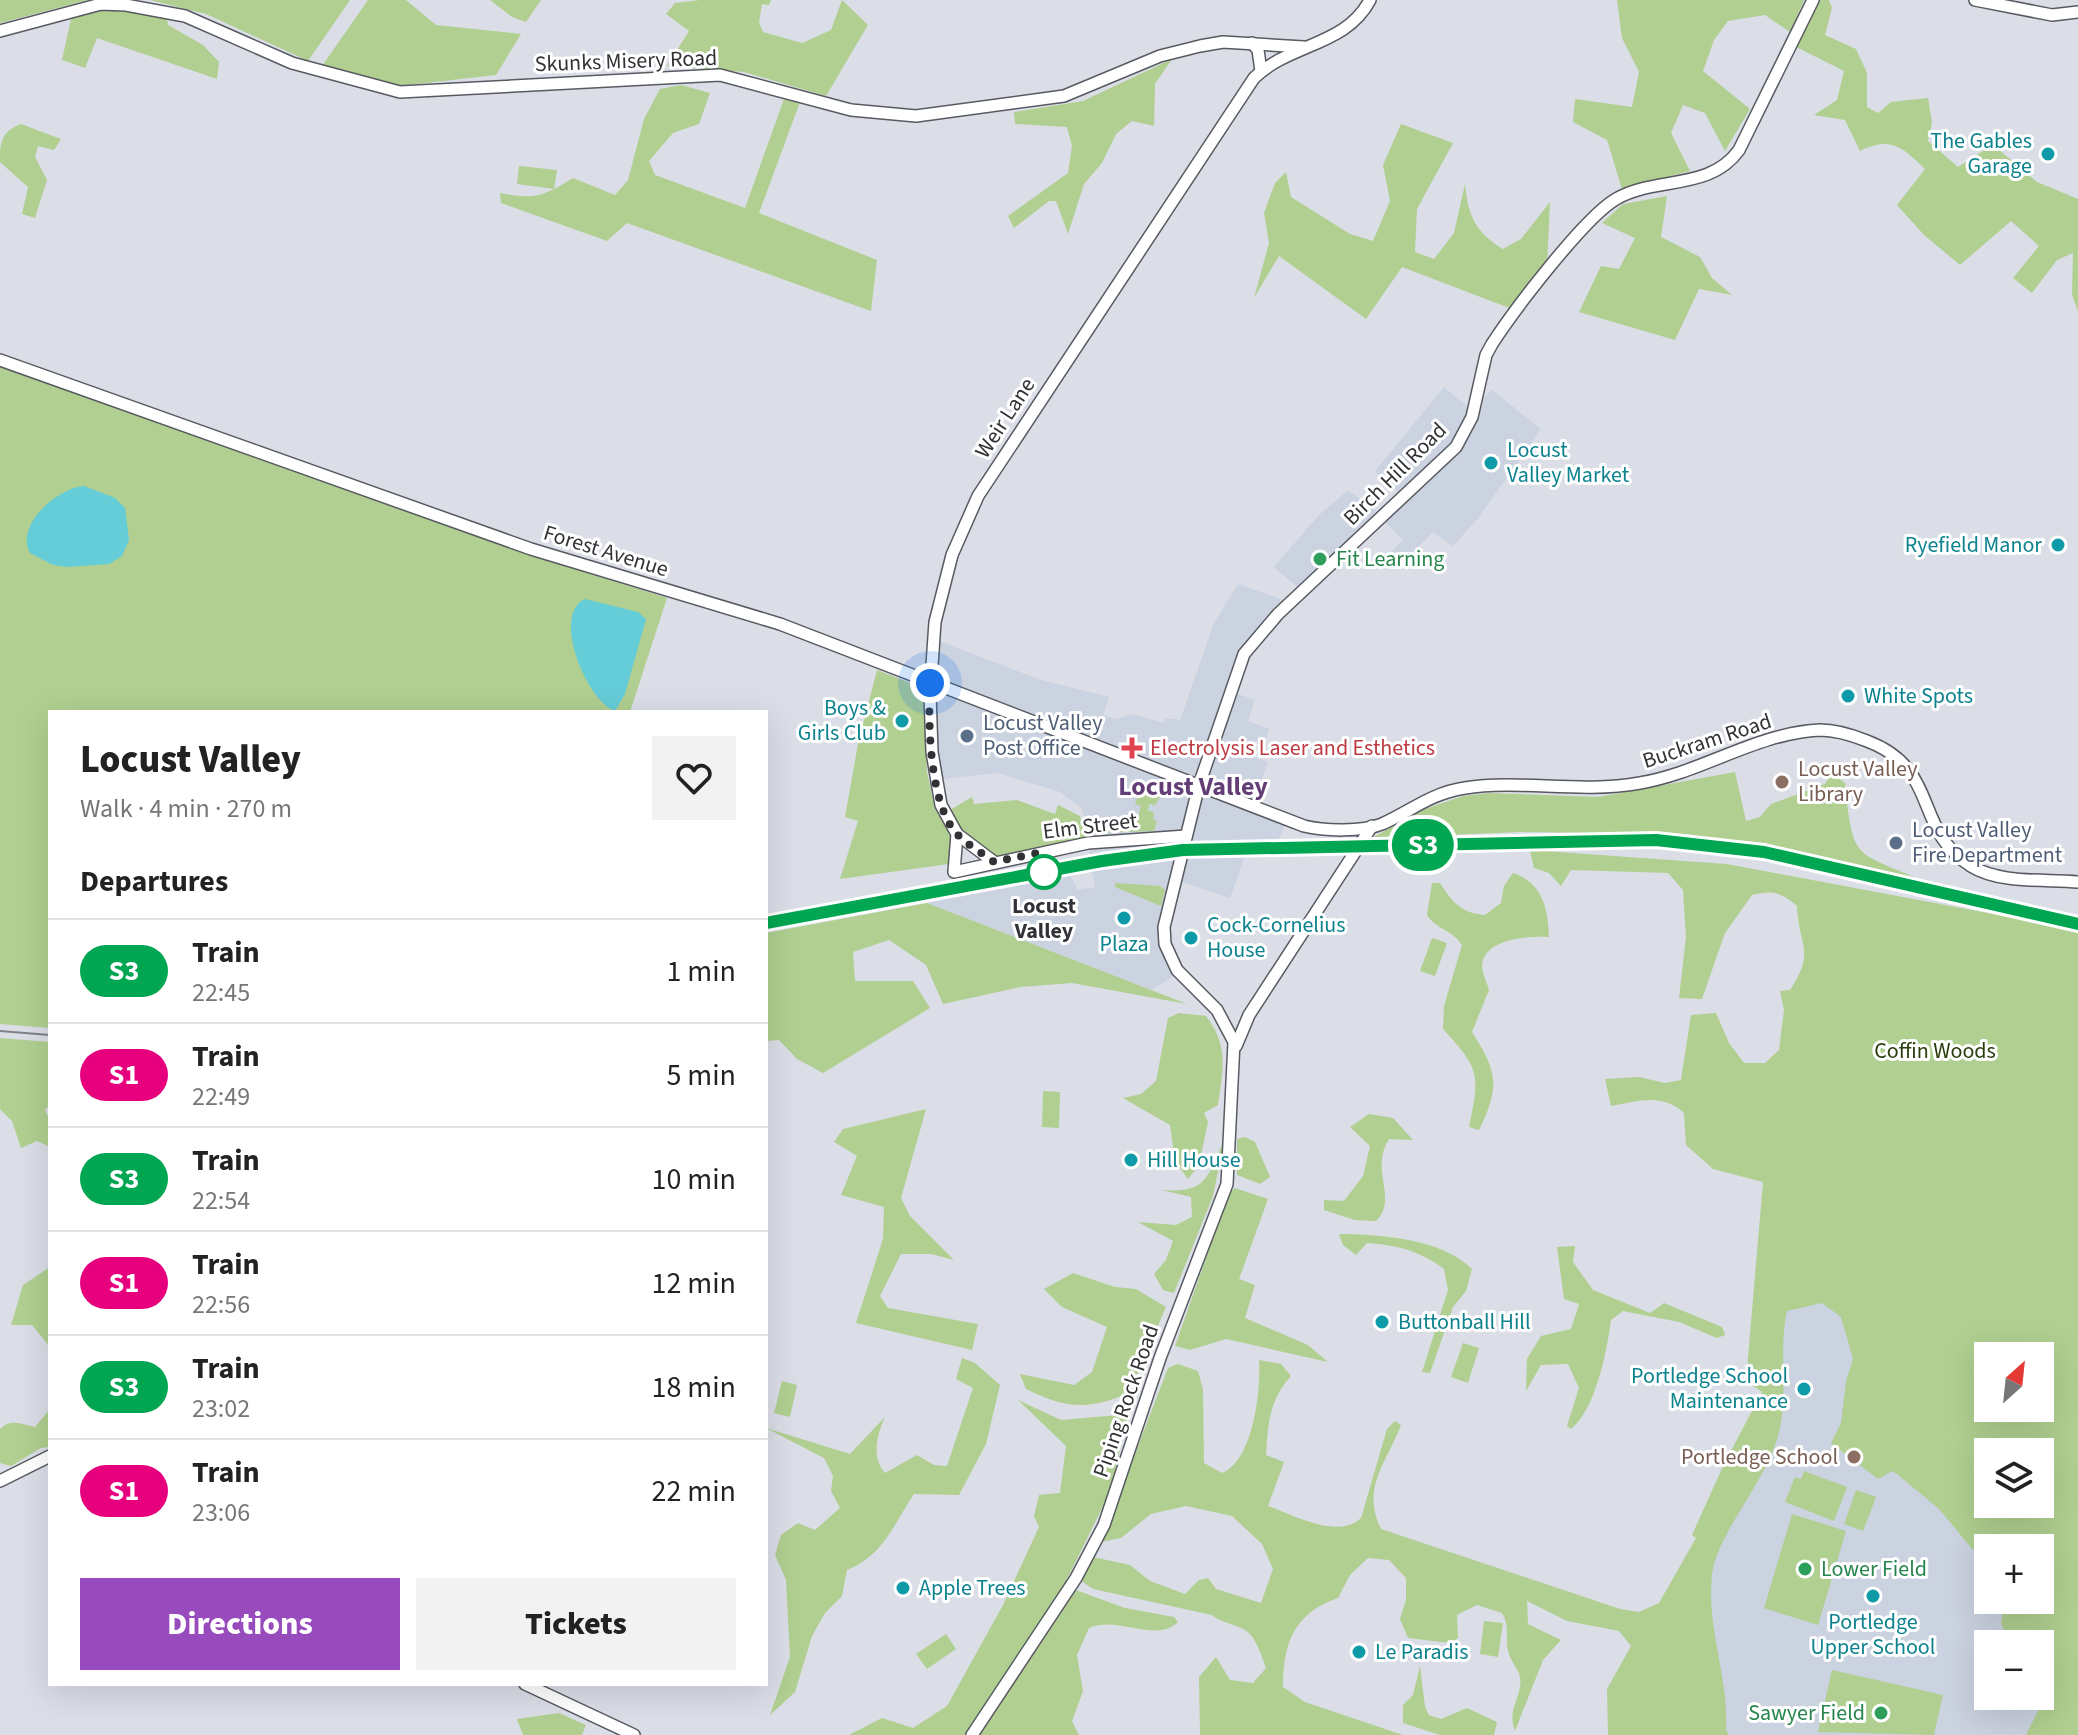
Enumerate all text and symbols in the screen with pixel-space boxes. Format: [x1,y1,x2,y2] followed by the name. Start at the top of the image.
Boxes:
[534,42,718,80] street label: Skunks Misery Road
[1930,125,2032,182] place label: The Gables Garage
[2039,145,2057,163] marker: The Gables Garage
[967,371,1043,465] street label: Weir Lane
[1336,415,1454,533] street label: Birch Hill Road
[1507,434,1630,491] place label: Locust Valley Market
[1482,454,1500,472] marker: Locust Valley Market
[540,517,673,585] street label: Forest Avenue
[1905,529,2042,561] place label: Ryefield Manor
[2049,536,2067,554] marker: Ryefield Manor
[1336,543,1444,575] place label: Fit Learning
[1311,550,1329,568] marker: Fit Learning
[910,663,950,703] your location
[1864,680,1973,712] place label: White Spots
[1839,687,1857,705] marker: White Spots
[798,692,887,749] place label: Boys & Girls Club
[1638,705,1776,777] street label: Buckram Road
[983,707,1103,764] place label: Locust Valley Post Office
[893,712,911,730] marker: Boys & Girls Club
[958,727,976,745] marker: Locust Valley Post Office
[1150,732,1435,764] place label: Electrolysis Laser and Esthetics
[80,733,301,787] text: Locust Valley
[652,736,736,820] button: heart
[1121,737,1143,759] marker: Electrolysis Laser and Esthetics
[1798,753,1918,810] place label: Locust Valley Library
[1118,768,1268,805] district label: Locust Valley
[1773,773,1791,791] marker: Locust Valley Library
[80,790,292,827] text: Walk · 4 min · 270 m
[1041,804,1140,848] street label: Elm Street
[1912,814,2063,871] place label: Locust Valley Fire Department
[1387,819,1459,871] line badge: S3
[1408,825,1438,865] text: S3
[1887,834,1905,852] marker: Locust Valley Fire Department
[1027,855,1061,889] marker: Locust Valley
[80,860,228,903] text: Departures
[1012,890,1076,947] place label: Locust Valley
[1115,909,1133,927] marker: Plaza
[1207,909,1346,966] place label: Cock-Cornelius House
[1099,928,1149,960] place label: Plaza
[1182,929,1200,947] marker: Cock-Cornelius House
[192,931,260,974] text: Train
[666,950,736,993] text: 1 min
[109,951,139,991] text: S3
[192,974,250,1011] text: 22:45
[192,1035,260,1078] text: Train
[1874,1035,1996,1067] park label: Coffin Woods
[666,1054,736,1097] text: 5 min
[109,1055,139,1095] text: S1
[192,1078,250,1115] text: 22:49
[192,1139,260,1182] text: Train
[1147,1144,1241,1176] place label: Hill House
[1122,1151,1140,1169] marker: Hill House
[652,1158,736,1201] text: 10 min
[109,1159,139,1199] text: S3
[192,1182,250,1219] text: 22:54
[192,1243,260,1286] text: Train
[652,1262,736,1305] text: 12 min
[109,1263,139,1303] text: S1
[192,1286,250,1323] text: 22:56
[1398,1306,1531,1338] place label: Buttonball Hill
[1373,1313,1391,1331] marker: Buttonball Hill
[1085,1320,1167,1482] street label: Piping Rock Road
[1974,1342,2054,1422] north arrow
[1974,1342,2054,1710] map controls
[192,1347,260,1390] text: Train
[1631,1360,1788,1417] place label: Portledge School Maintenance
[652,1366,736,1409] text: 18 min
[109,1367,139,1407] text: S3
[1795,1380,1813,1398] marker: Portledge School Maintenance
[192,1390,250,1427] text: 23:02
[1974,1438,2054,1518] button: layers
[1681,1441,1838,1473] place label: Portledge School
[1845,1448,1863,1466] marker: Portledge School
[192,1451,260,1494] text: Train
[652,1470,736,1513] text: 22 min
[109,1471,139,1511] text: S1
[192,1494,250,1531] text: 23:06
[1974,1534,2054,1614] button: +
[1821,1553,1927,1585] place label: Lower Field
[1796,1560,1814,1578] marker: Lower Field
[919,1572,1026,1604] place label: Apple Trees
[80,1578,400,1670] button: Directions
[416,1578,736,1670] button: Tickets
[894,1579,912,1597] marker: Apple Trees
[1864,1587,1882,1605] marker: Portledge Upper School
[1811,1606,1935,1663] place label: Portledge Upper School
[1974,1630,2054,1710] button: −
[1375,1636,1468,1668] place label: Le Paradis
[1350,1643,1368,1661] marker: Le Paradis
[1748,1697,1865,1729] place label: Sawyer Field
[1872,1704,1890,1722] marker: Sawyer Field

